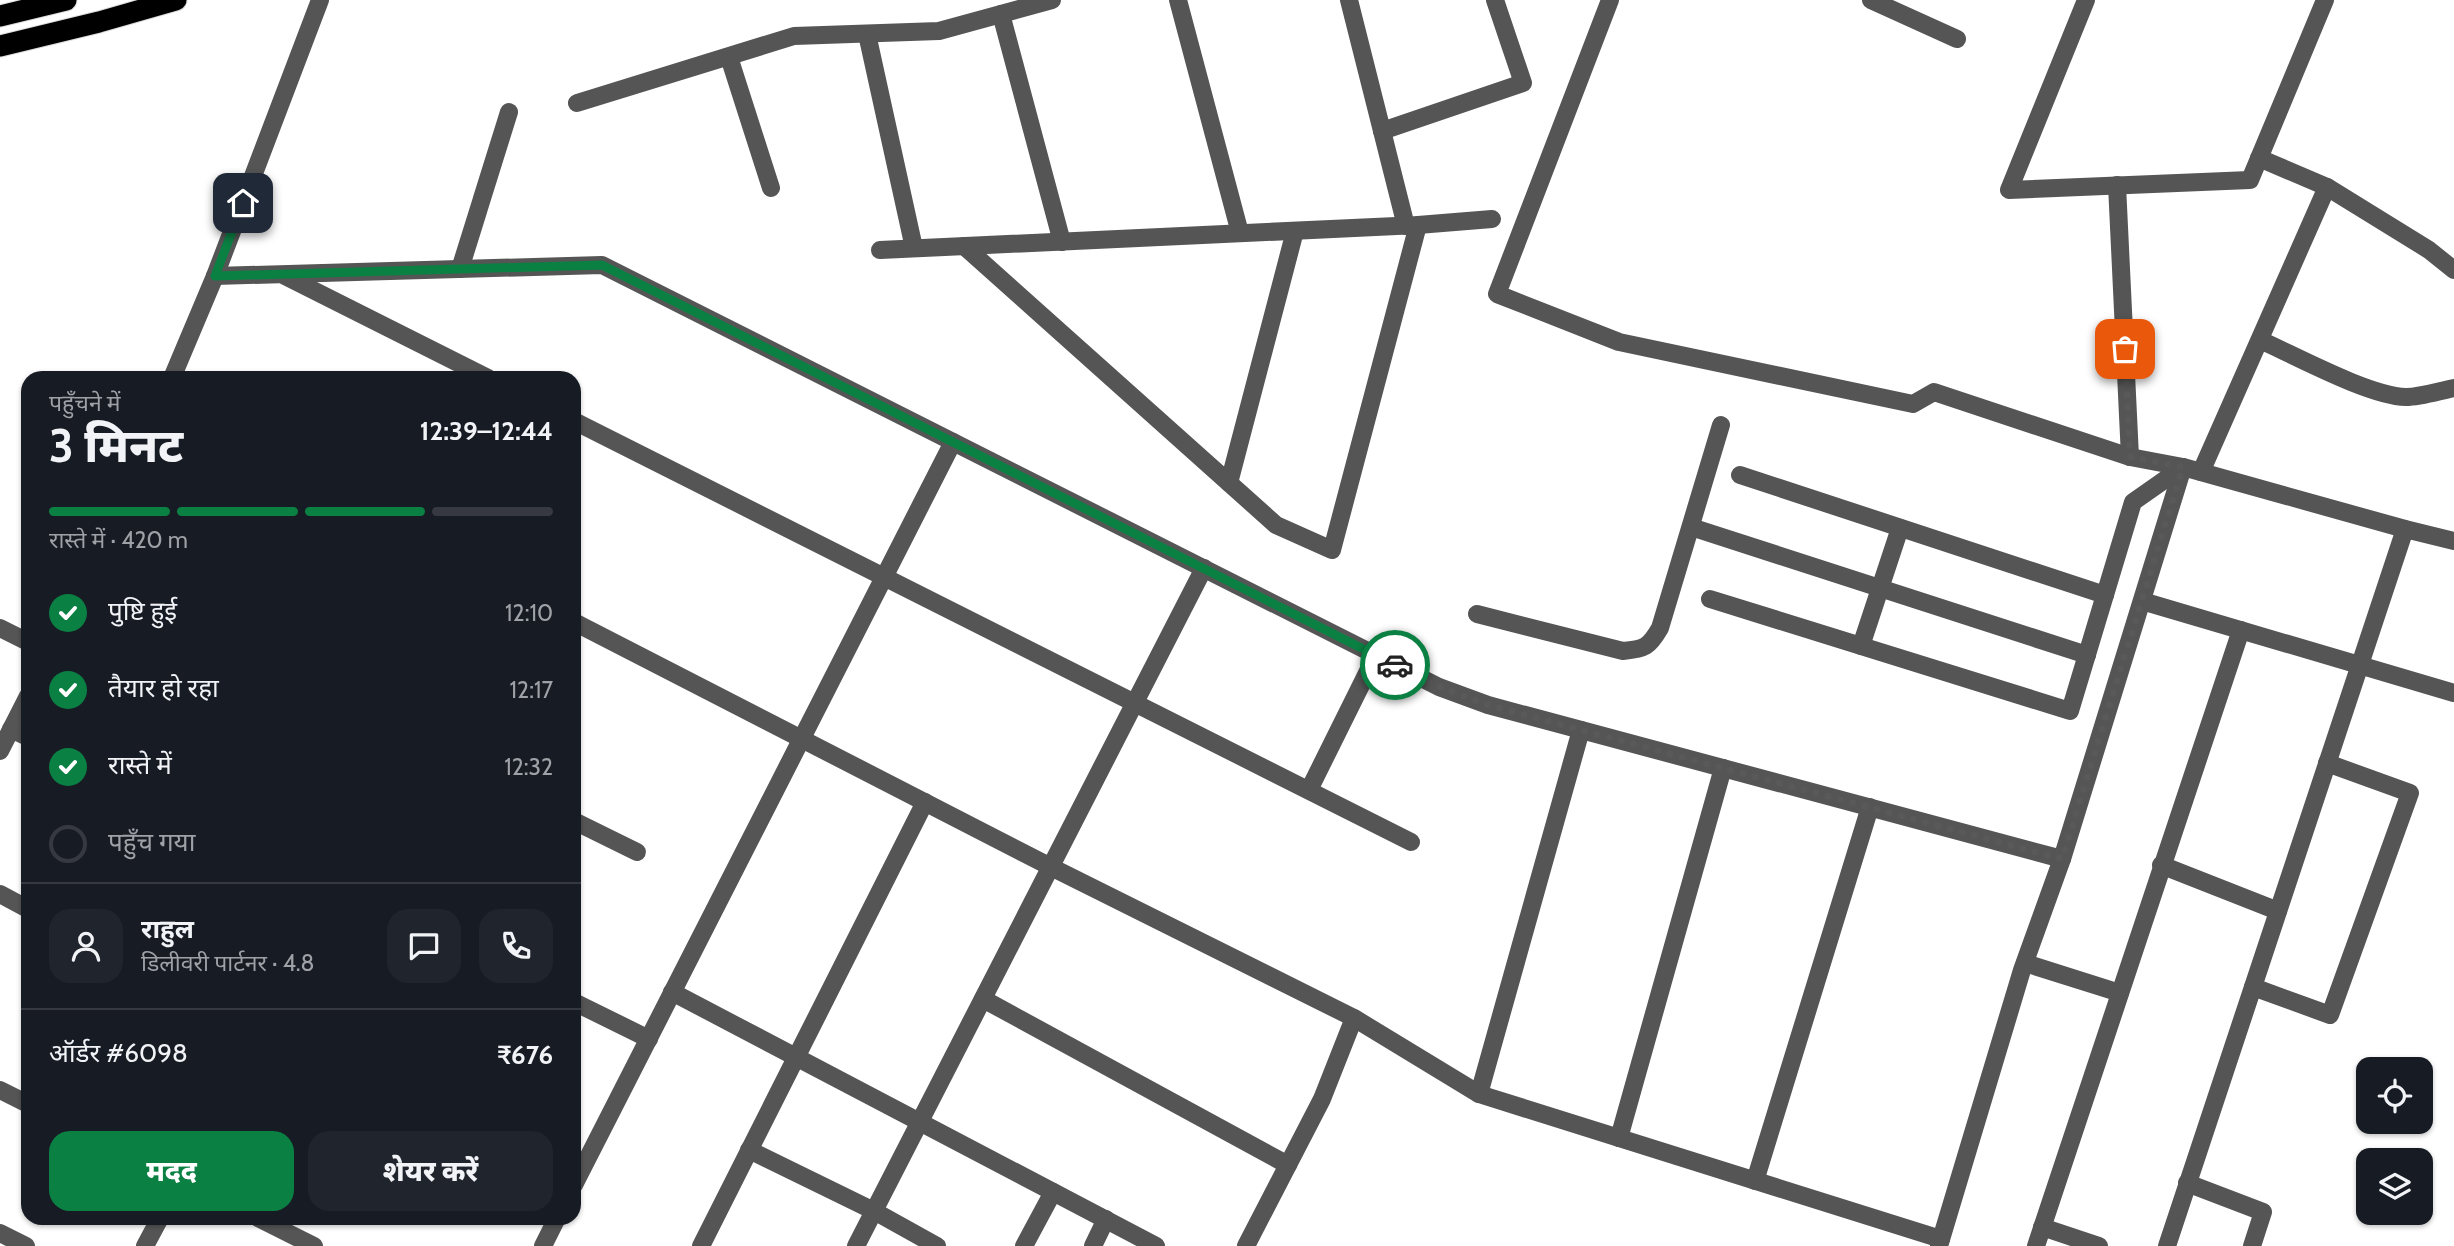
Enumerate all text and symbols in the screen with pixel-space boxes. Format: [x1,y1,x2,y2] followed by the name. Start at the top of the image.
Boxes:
[213,173,273,233] pin
[224,184,262,222] icon: home
[2095,319,2155,379] pin
[2106,330,2144,368] icon: bag
[49,389,121,417] text: पहुँचने में
[420,415,553,447] text: 12:39–12:44
[49,418,183,474] text: 3 मिनट
[49,526,188,554] text: रास्ते में · 420 m
[49,594,87,632] icon: check
[108,595,177,627] text: पुष्टि हुई
[505,599,553,627] text: 12:10
[1360,630,1430,700] courier
[1376,646,1414,684] icon: car
[49,671,87,709] icon: check
[108,672,219,704] text: तैयार हो रहा
[510,676,553,704] text: 12:17
[49,748,87,786] icon: check
[108,749,172,781] text: रास्ते में
[504,753,553,781] text: 12:32
[108,826,195,858] text: पहुँच गया
[49,909,123,983] button: person
[387,909,461,983] button: chat
[479,909,553,983] button: phone
[141,913,194,945] text: राहुल
[141,949,314,977] text: डिलीवरी पार्टनर · 4.8
[49,1037,188,1069] text: ऑर्डर #6098
[497,1039,553,1071] text: ₹676
[2356,1057,2433,1225] map controls
[2356,1057,2433,1134] button: locate
[49,1131,294,1211] button: मदद
[308,1131,553,1211] button: शेयर करें
[2356,1148,2433,1225] button: layers

